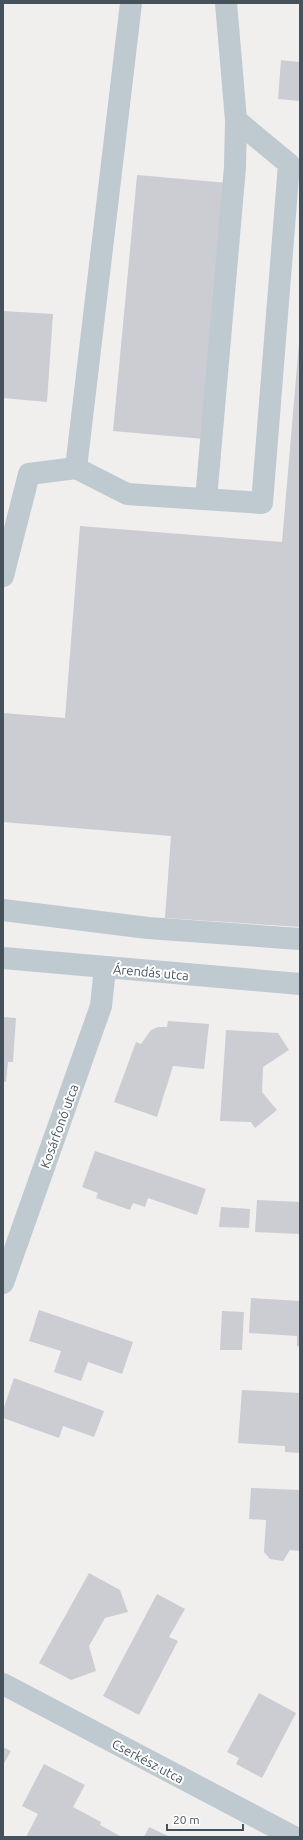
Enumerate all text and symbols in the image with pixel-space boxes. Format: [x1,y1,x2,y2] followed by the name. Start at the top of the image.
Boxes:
[112,961,190,982] street label: Árendás utca
[37,1082,81,1170] street label: Kosárfonó utca
[110,1736,186,1786] street label: Cserkész utca
[167,1806,243,1832] scale bar
[173,1813,200,1826] text: 20 m

